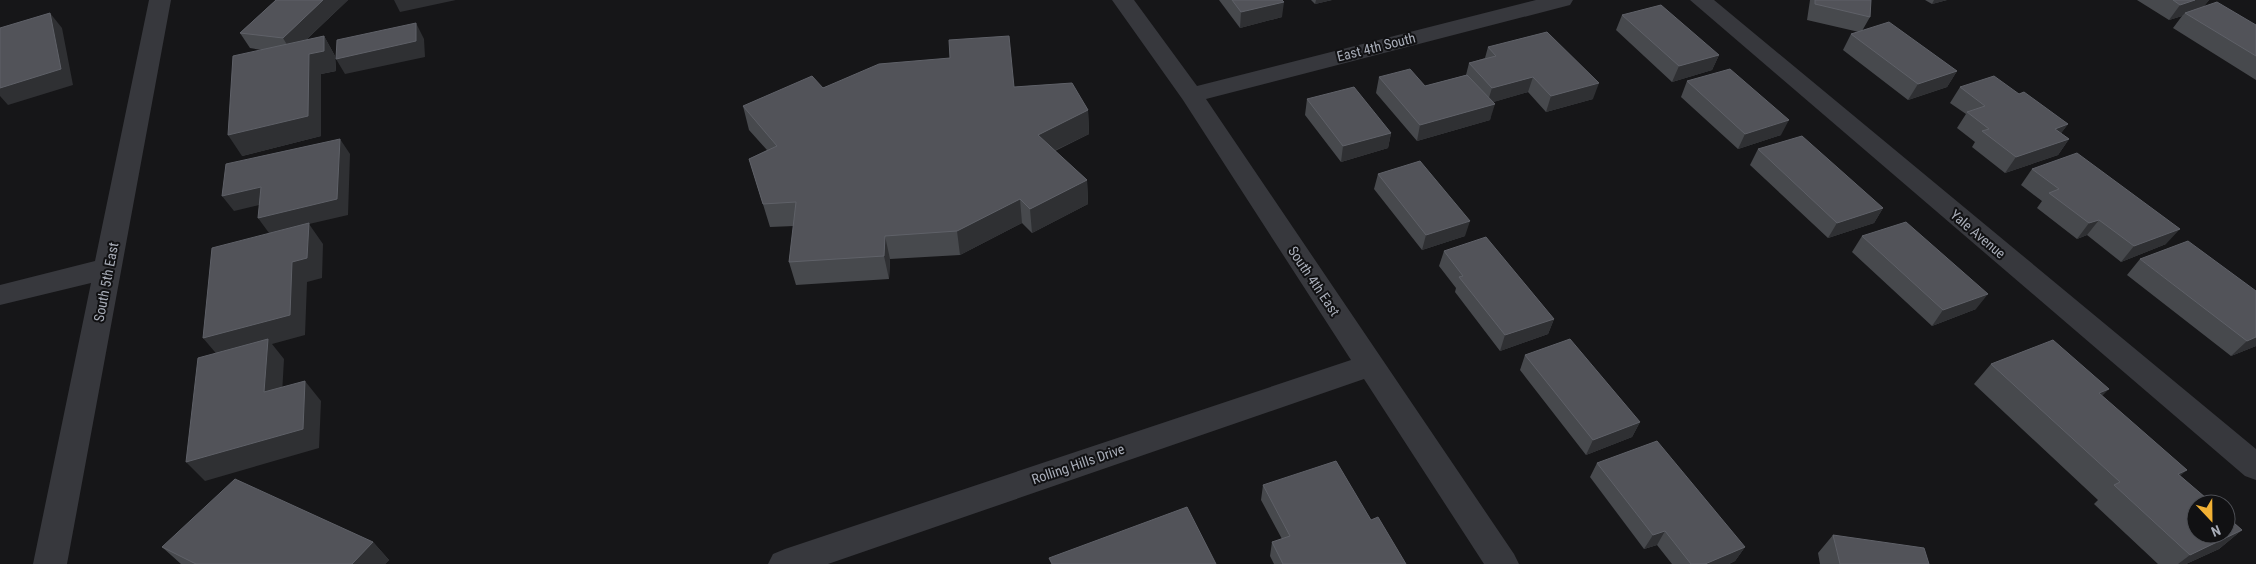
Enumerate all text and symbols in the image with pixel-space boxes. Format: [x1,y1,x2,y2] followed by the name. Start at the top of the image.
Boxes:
[1335,30,1417,64] street label: East 4th South
[1947,206,2009,262] street label: Yale Avenue
[90,241,122,323] street label: South 5th East
[1285,243,1343,319] street label: South 4th East
[1030,441,1127,487] street label: Rolling Hills Drive
[2186,494,2236,544] north arrow
[2209,522,2223,540] text: N

